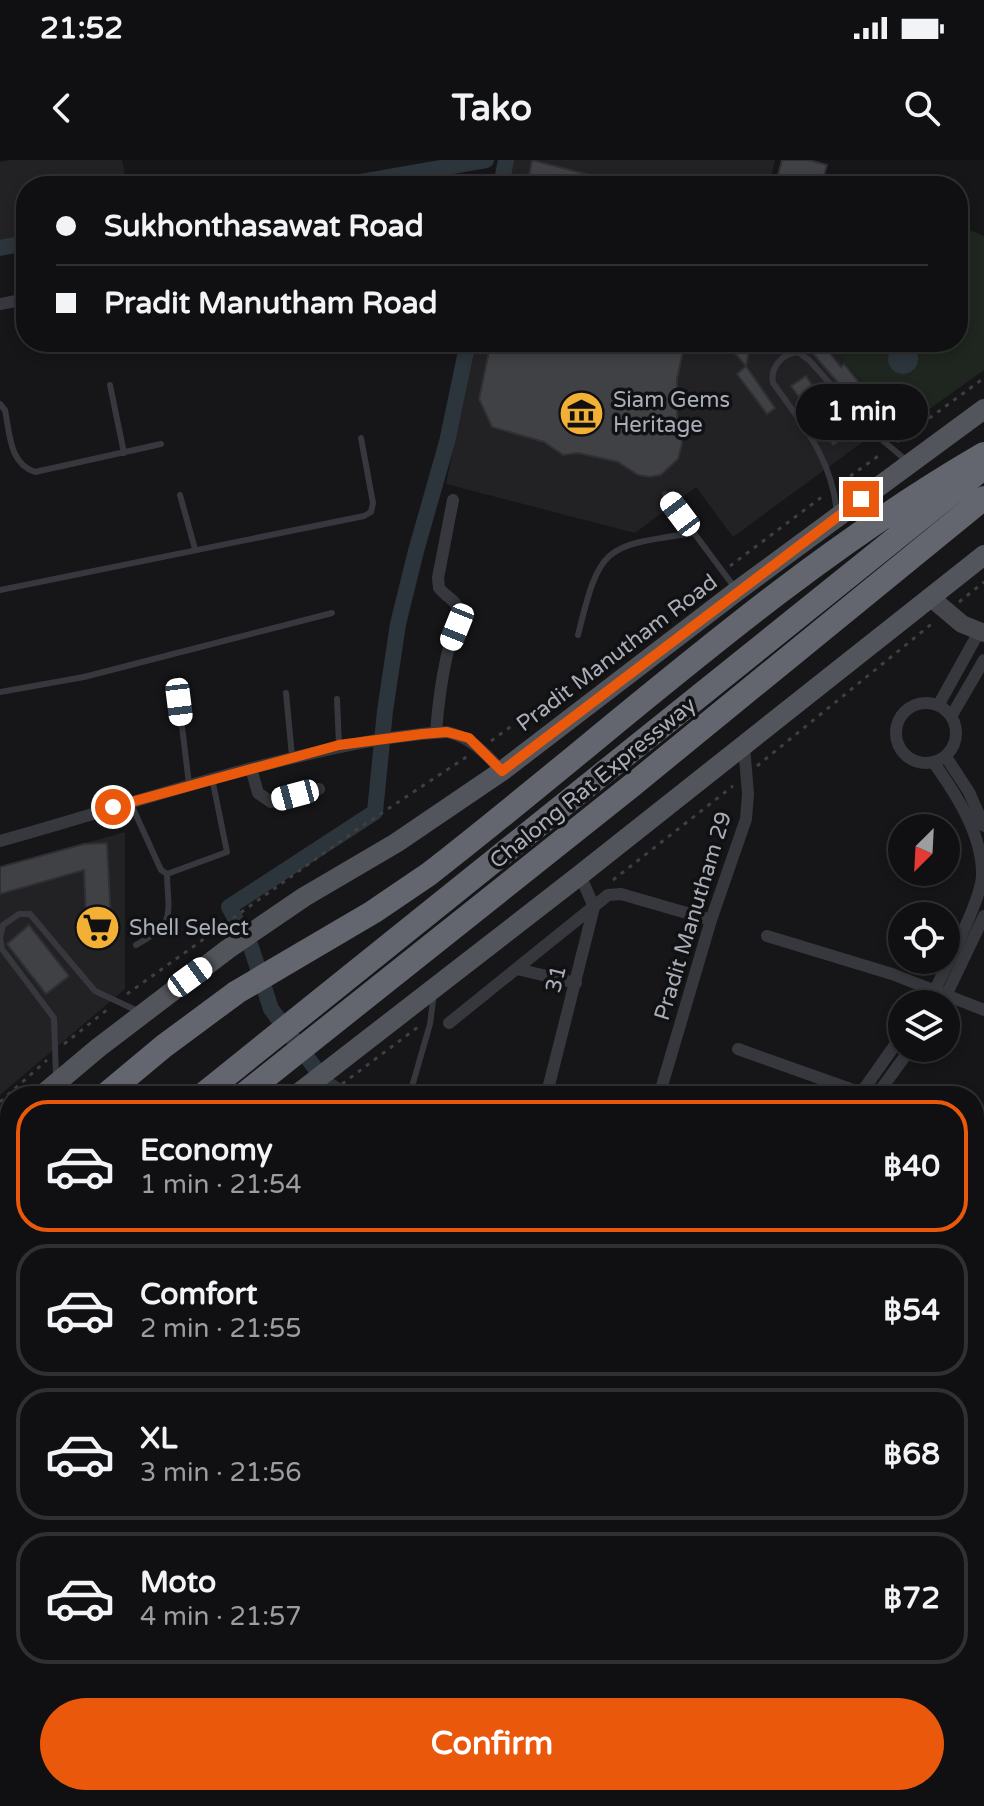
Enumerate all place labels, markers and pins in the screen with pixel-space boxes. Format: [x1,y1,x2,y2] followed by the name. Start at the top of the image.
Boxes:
[613,387,730,438] place label: Siam Gems Heritage
[558,389,606,437] museum icon: Siam Gems Heritage
[74,904,122,952] supermarket icon: Shell Select
[129,915,249,941] place label: Shell Select

